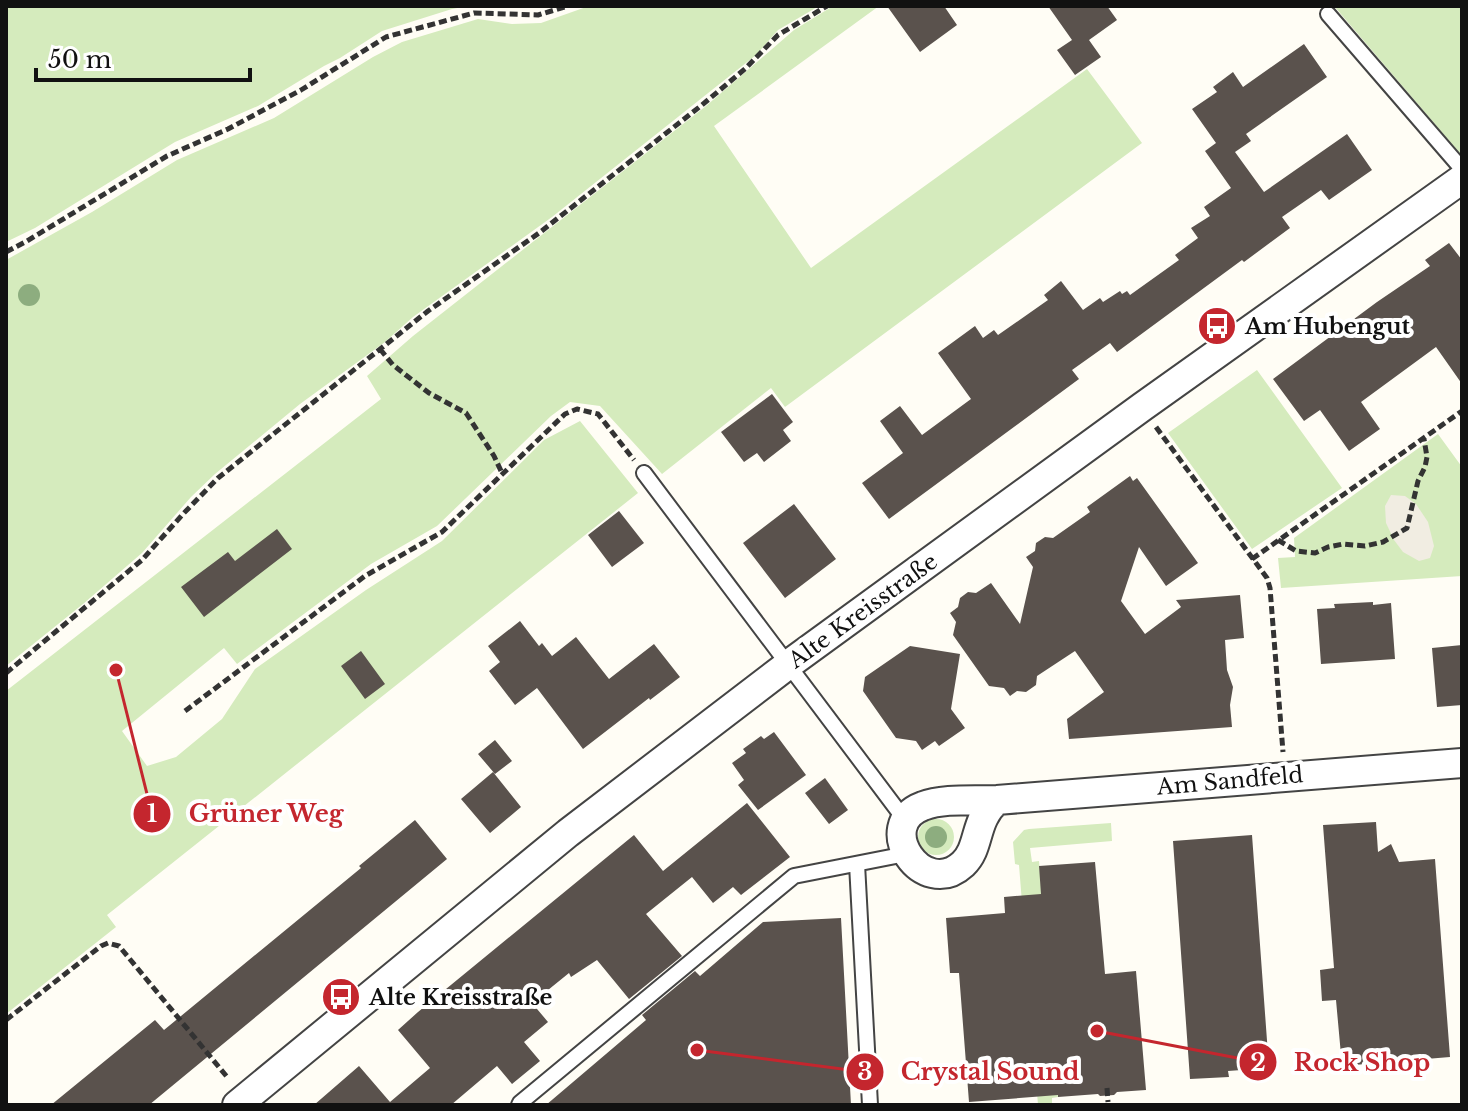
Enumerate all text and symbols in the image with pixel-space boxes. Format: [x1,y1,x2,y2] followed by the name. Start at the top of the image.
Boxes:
[36,32,250,82] scale bar
[48,45,112,74] text: 50 m
[1196,305,1238,347] bus stop icon: Am Hubengut
[1244,313,1411,340] place label: Am Hubengut
[782,548,943,675] street label: Alte Kreisstraße
[1155,761,1304,801] street label: Am Sandfeld
[132,790,360,838] callout: Grüner Weg
[147,799,157,828] text: 1
[189,799,345,828] text: Grüner Weg
[320,976,362,1018] bus stop icon: Alte Kreisstraße
[368,984,553,1011] place label: Alte Kreisstraße
[1238,1038,1446,1086] callout: Rock Shop
[845,1048,1095,1096] callout: Crystal Sound
[1250,1048,1266,1077] text: 2
[1294,1048,1430,1077] text: Rock Shop
[857,1057,873,1086] text: 3
[901,1057,1080,1086] text: Crystal Sound

